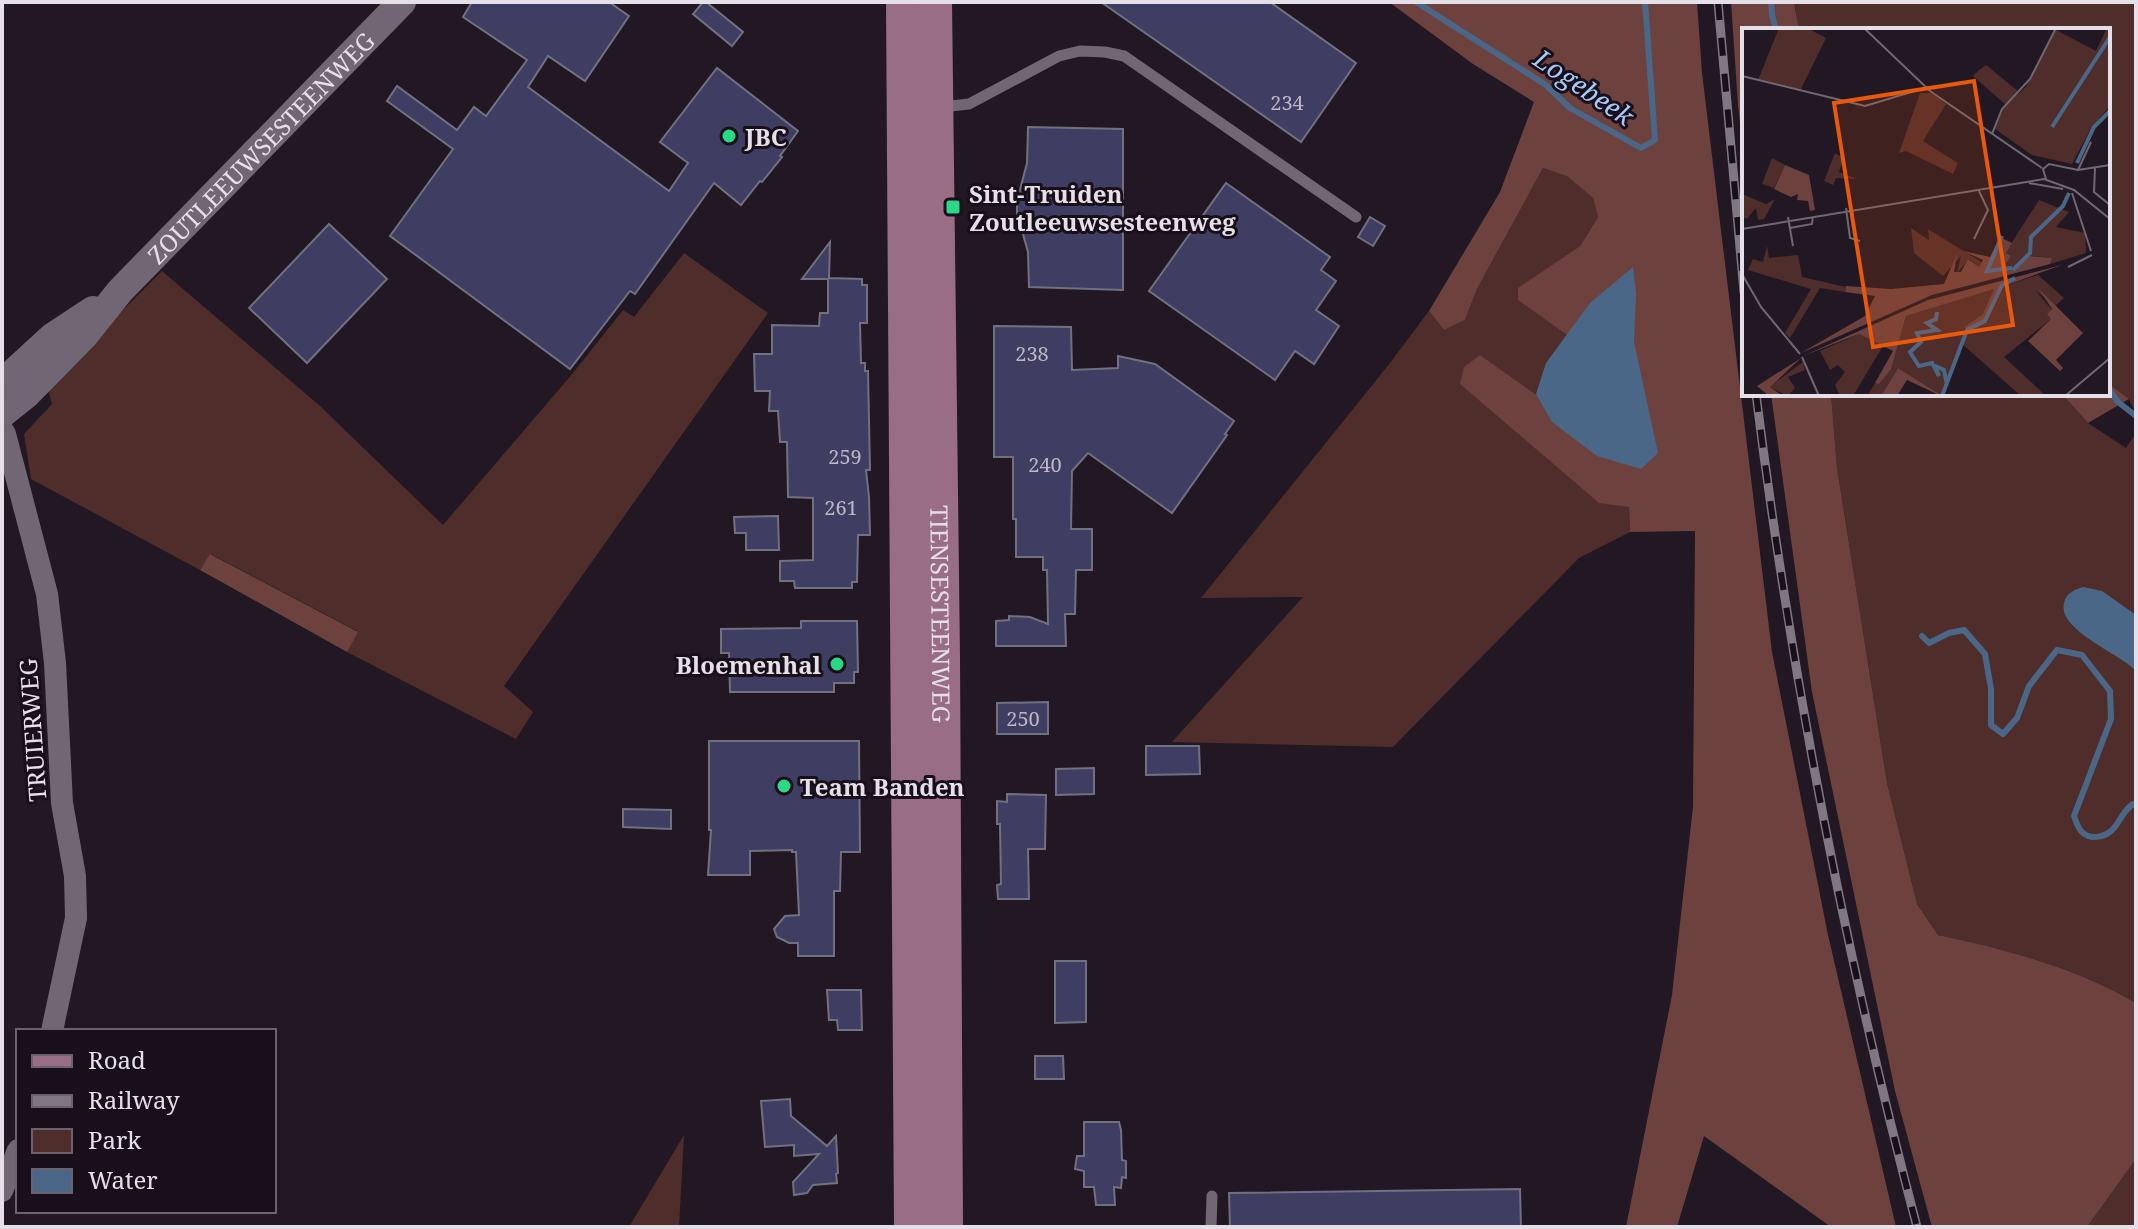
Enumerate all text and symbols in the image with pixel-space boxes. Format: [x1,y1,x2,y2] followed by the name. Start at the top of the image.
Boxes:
[140,24,381,270] street label: ZOUTLEEUWSESTEENWEG
[1742,28,2110,396] inset map
[1526,40,1642,134] water label: Logebeek
[1270,89,1304,116] house number: 234
[744,120,787,153] place label: JBC
[720,127,738,145] marker: JBC
[969,177,1236,238] place label: Sint-Truiden Zoutleeuwsesteenweg
[944,198,962,216] marker: Sint-Truiden Zoutleeuwsesteenweg
[1015,340,1049,367] house number: 238
[828,443,862,470] house number: 259
[1028,451,1062,478] house number: 240
[824,494,858,521] house number: 261
[924,505,959,723] street label: TIENSESTEENWEG
[676,648,822,681] place label: Bloemenhal
[828,655,846,673] marker: Bloemenhal
[11,657,53,803] street label: TRUIERWEG
[1006,705,1040,732] house number: 250
[800,770,965,803] place label: Team Banden
[775,777,793,795] marker: Team Banden
[16,1029,276,1213] legend
[88,1043,146,1076] text: Road
[88,1083,180,1116] text: Railway
[88,1123,142,1156] text: Park
[88,1163,158,1196] text: Water

